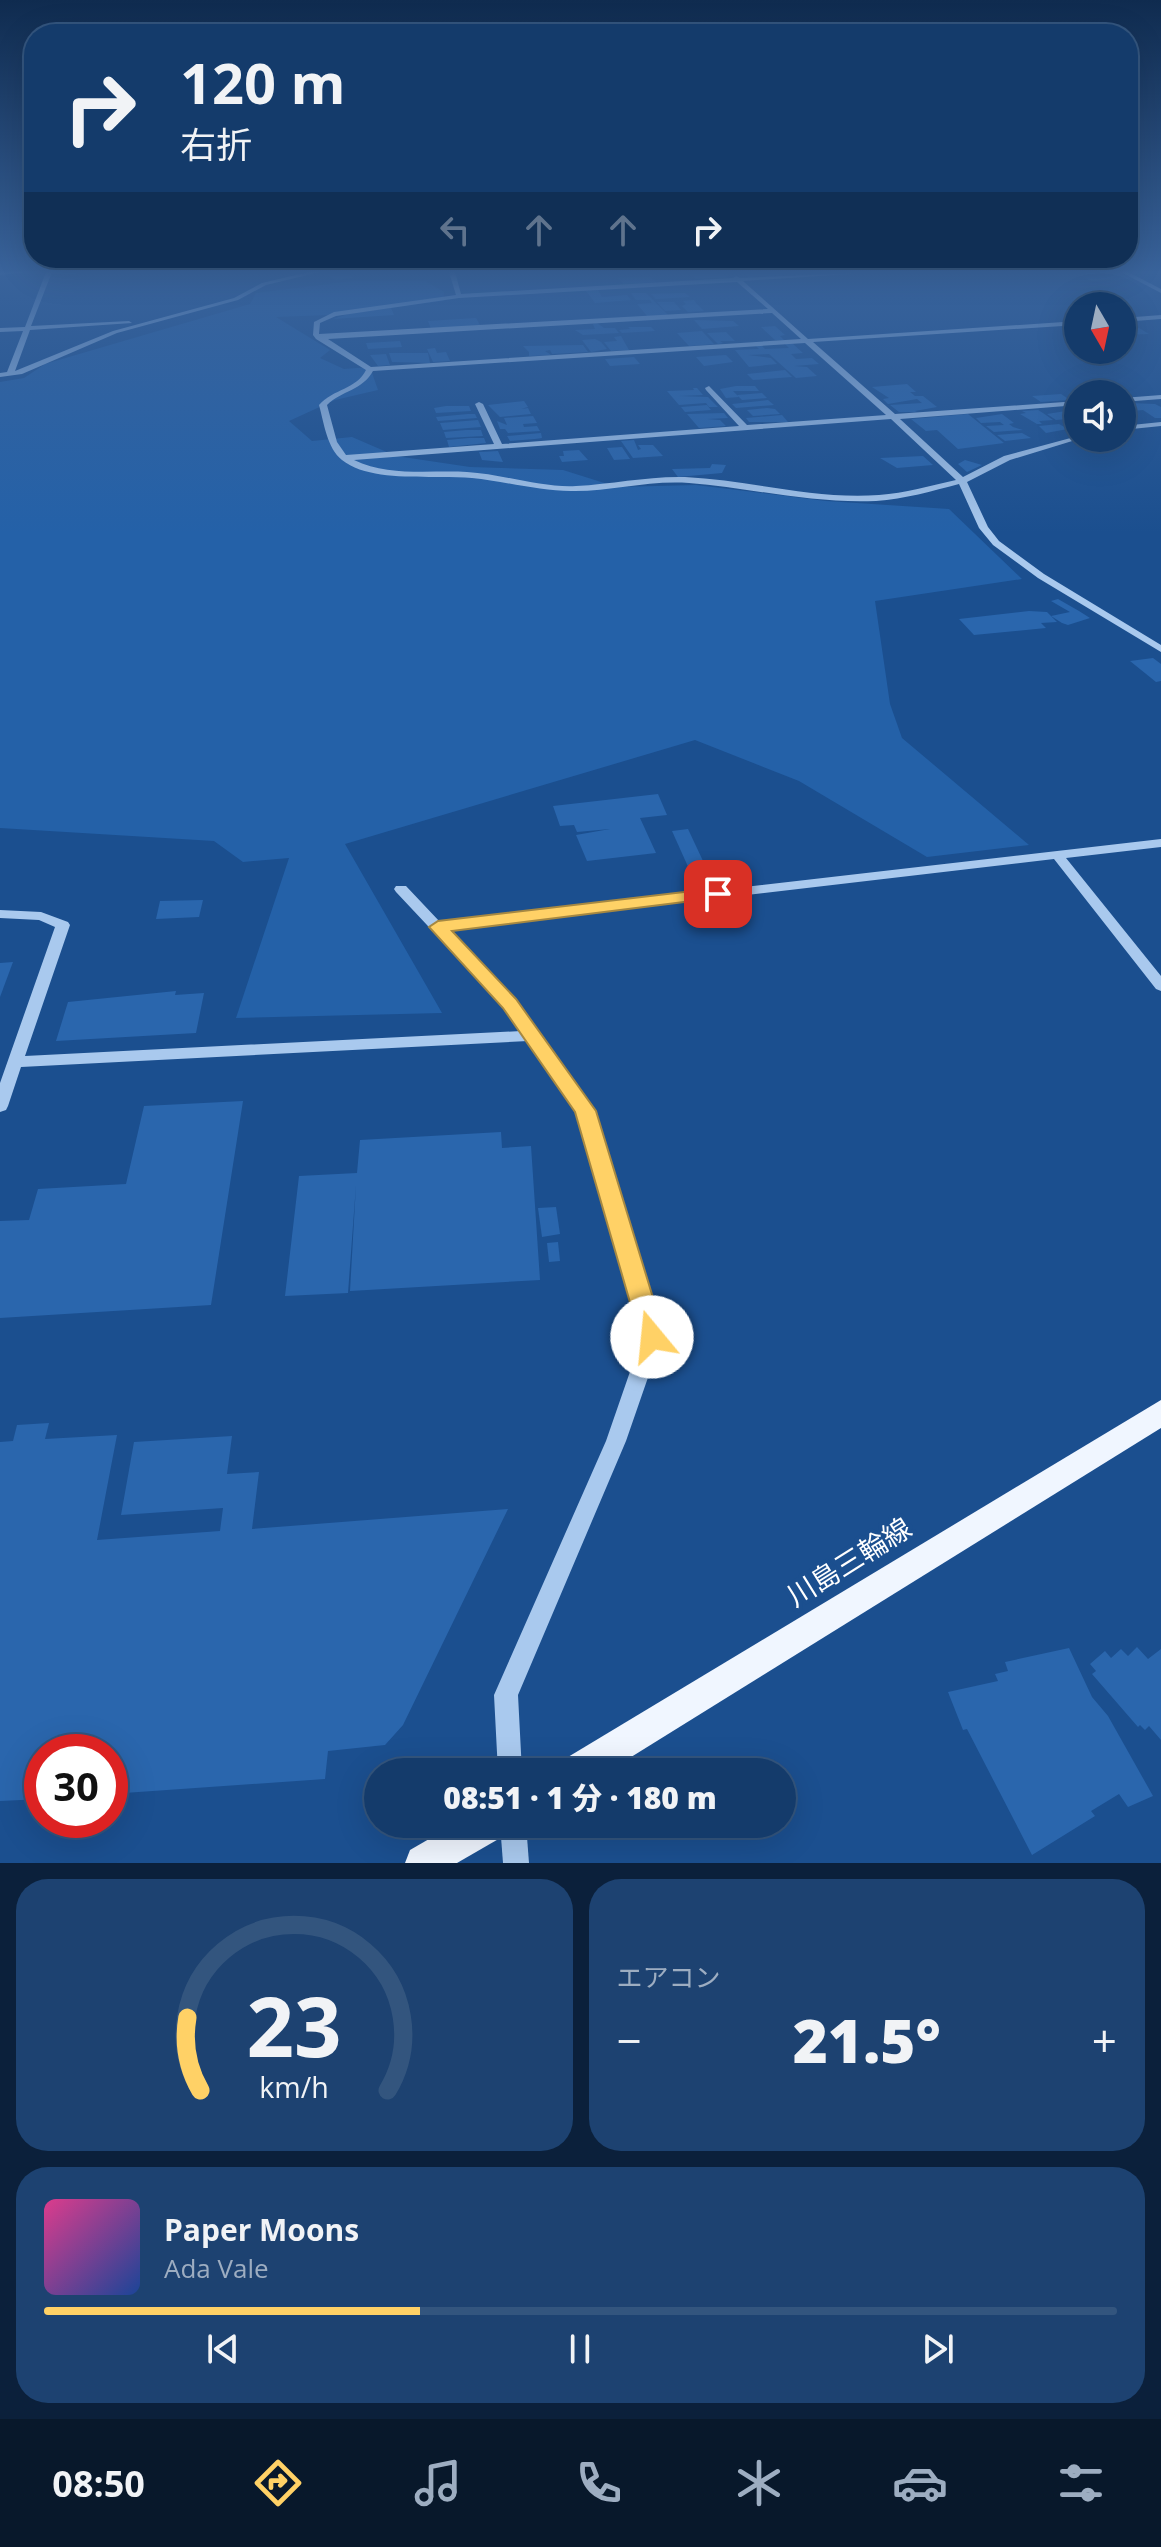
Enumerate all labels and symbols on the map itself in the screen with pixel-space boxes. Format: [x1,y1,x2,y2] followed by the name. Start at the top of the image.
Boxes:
[1064,292,1136,364] north arrow
[684,860,752,928] pin
[610,1295,694,1379] position arrow
[779,1508,918,1614] street label: 川島三輪線
[24,1734,128,1838] speed limit sign: 30

